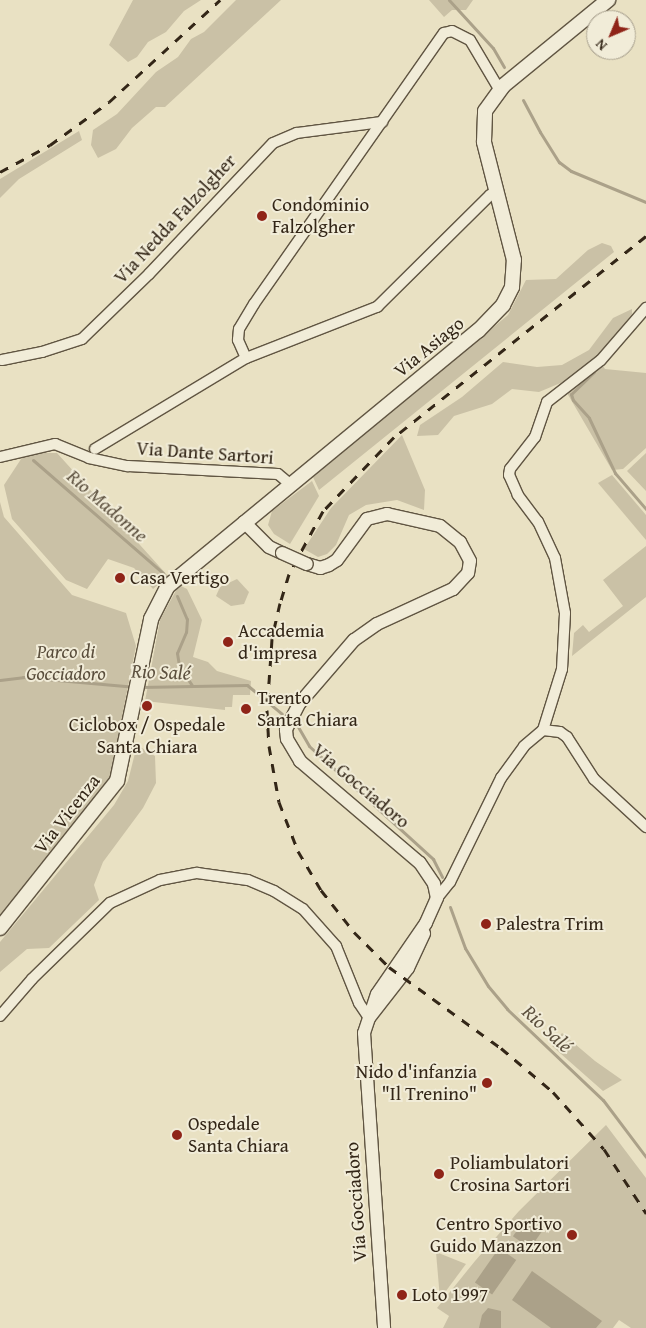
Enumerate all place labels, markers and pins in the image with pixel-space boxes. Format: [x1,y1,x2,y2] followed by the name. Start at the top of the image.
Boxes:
[272,194,369,238] place label: Condominio Falzolgher
[256,210,268,222] marker: Condominio Falzolgher
[130,567,229,589] place label: Casa Vertigo
[114,572,126,584] marker: Casa Vertigo
[238,620,324,664] place label: Accademia d'impresa
[222,636,234,648] marker: Accademia d'impresa
[257,687,358,731] place label: Trento Santa Chiara
[141,700,153,712] marker: Ciclobox / Ospedale Santa Chiara
[239,702,253,716] marker: Trento Santa Chiara
[69,714,225,758] place label: Ciclobox / Ospedale Santa Chiara
[496,913,604,935] place label: Palestra Trim
[480,918,492,930] marker: Palestra Trim
[356,1061,477,1105] place label: Nido d'infanzia "Il Trenino"
[481,1077,493,1089] marker: Nido d'infanzia "Il Trenino"
[188,1113,289,1157] place label: Ospedale Santa Chiara
[170,1128,184,1142] marker: Ospedale Santa Chiara
[450,1152,570,1196] place label: Poliambulatori Crosina Sartori
[432,1167,446,1181] marker: Poliambulatori Crosina Sartori
[430,1213,562,1257] place label: Centro Sportivo Guido Manazzon
[566,1229,578,1241] marker: Centro Sportivo Guido Manazzon
[412,1284,488,1306] place label: Loto 1997
[396,1289,408,1301] marker: Loto 1997

